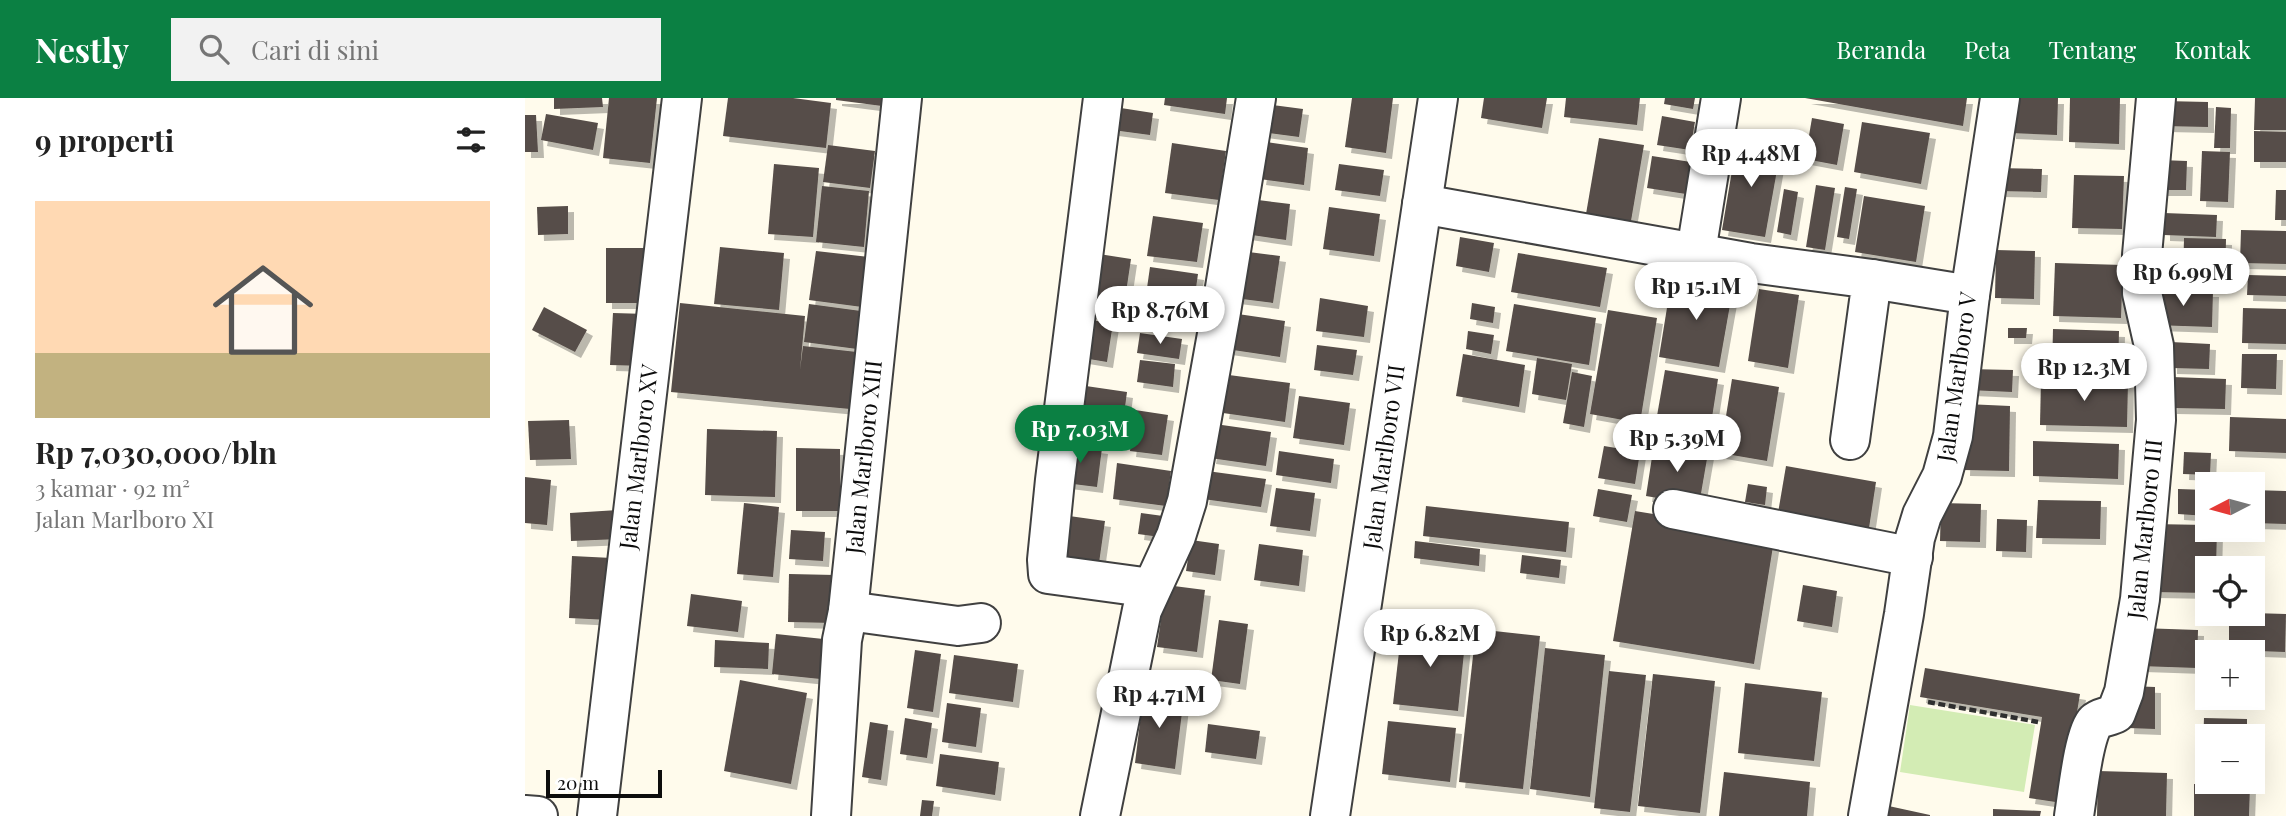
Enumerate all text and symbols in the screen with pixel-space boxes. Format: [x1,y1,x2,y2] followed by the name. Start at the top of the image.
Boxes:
[171,18,661,81] search box
[35,27,129,71] text: Nestly
[195,30,233,68] icon: search
[251,32,379,67] text: Cari di sini
[1836,33,1926,65] text: Beranda
[1964,33,2011,65] text: Peta
[2049,33,2136,65] text: Tentang
[2174,33,2251,65] text: Kontak
[35,120,174,160] text: 9 properti
[452,121,490,159] icon: filters
[1679,130,1823,189] pin: Rp 4.48M
[1701,136,1801,167] text: Rp 4.48M
[200,247,326,373] icon: home
[2111,248,2255,308] pin: Rp 6.99M
[2133,255,2233,286] text: Rp 6.99M
[1624,262,1768,322] pin: Rp 15.1M
[1651,269,1741,300] text: Rp 15.1M
[1088,286,1232,346] pin: Rp 8.76M
[1928,289,1983,465] street label: Jalan Marlboro V
[1111,293,1209,324] text: Rp 8.76M
[2012,344,2156,403] pin: Rp 12.3M
[2037,350,2131,381] text: Rp 12.3M
[837,358,888,556] street label: Jalan Marlboro XIII
[611,362,664,552] street label: Jalan Marlboro XV
[1354,362,1411,552] street label: Jalan Marlboro VII
[1008,406,1152,465] pin: Rp 7.03M
[1031,412,1129,443] text: Rp 7.03M
[1605,414,1749,474] pin: Rp 5.39M
[1629,421,1725,452] text: Rp 5.39M
[35,432,277,472] text: Rp 7,030,000/bln
[2119,437,2168,621] street label: Jalan Marlboro III
[35,472,190,503] text: 3 kamar · 92 m²
[2195,472,2265,542] north arrow
[2195,472,2265,794] map controls
[35,503,214,534] text: Jalan Marlboro XI
[2195,556,2265,626] button: locate
[1358,610,1502,669] pin: Rp 6.82M
[1380,616,1480,647] text: Rp 6.82M
[2195,640,2265,710] button: +
[1087,670,1231,730] pin: Rp 4.71M
[1112,677,1206,708] text: Rp 4.71M
[2195,724,2265,794] button: −
[546,767,661,799] scale bar
[557,769,599,795] text: 20 m

